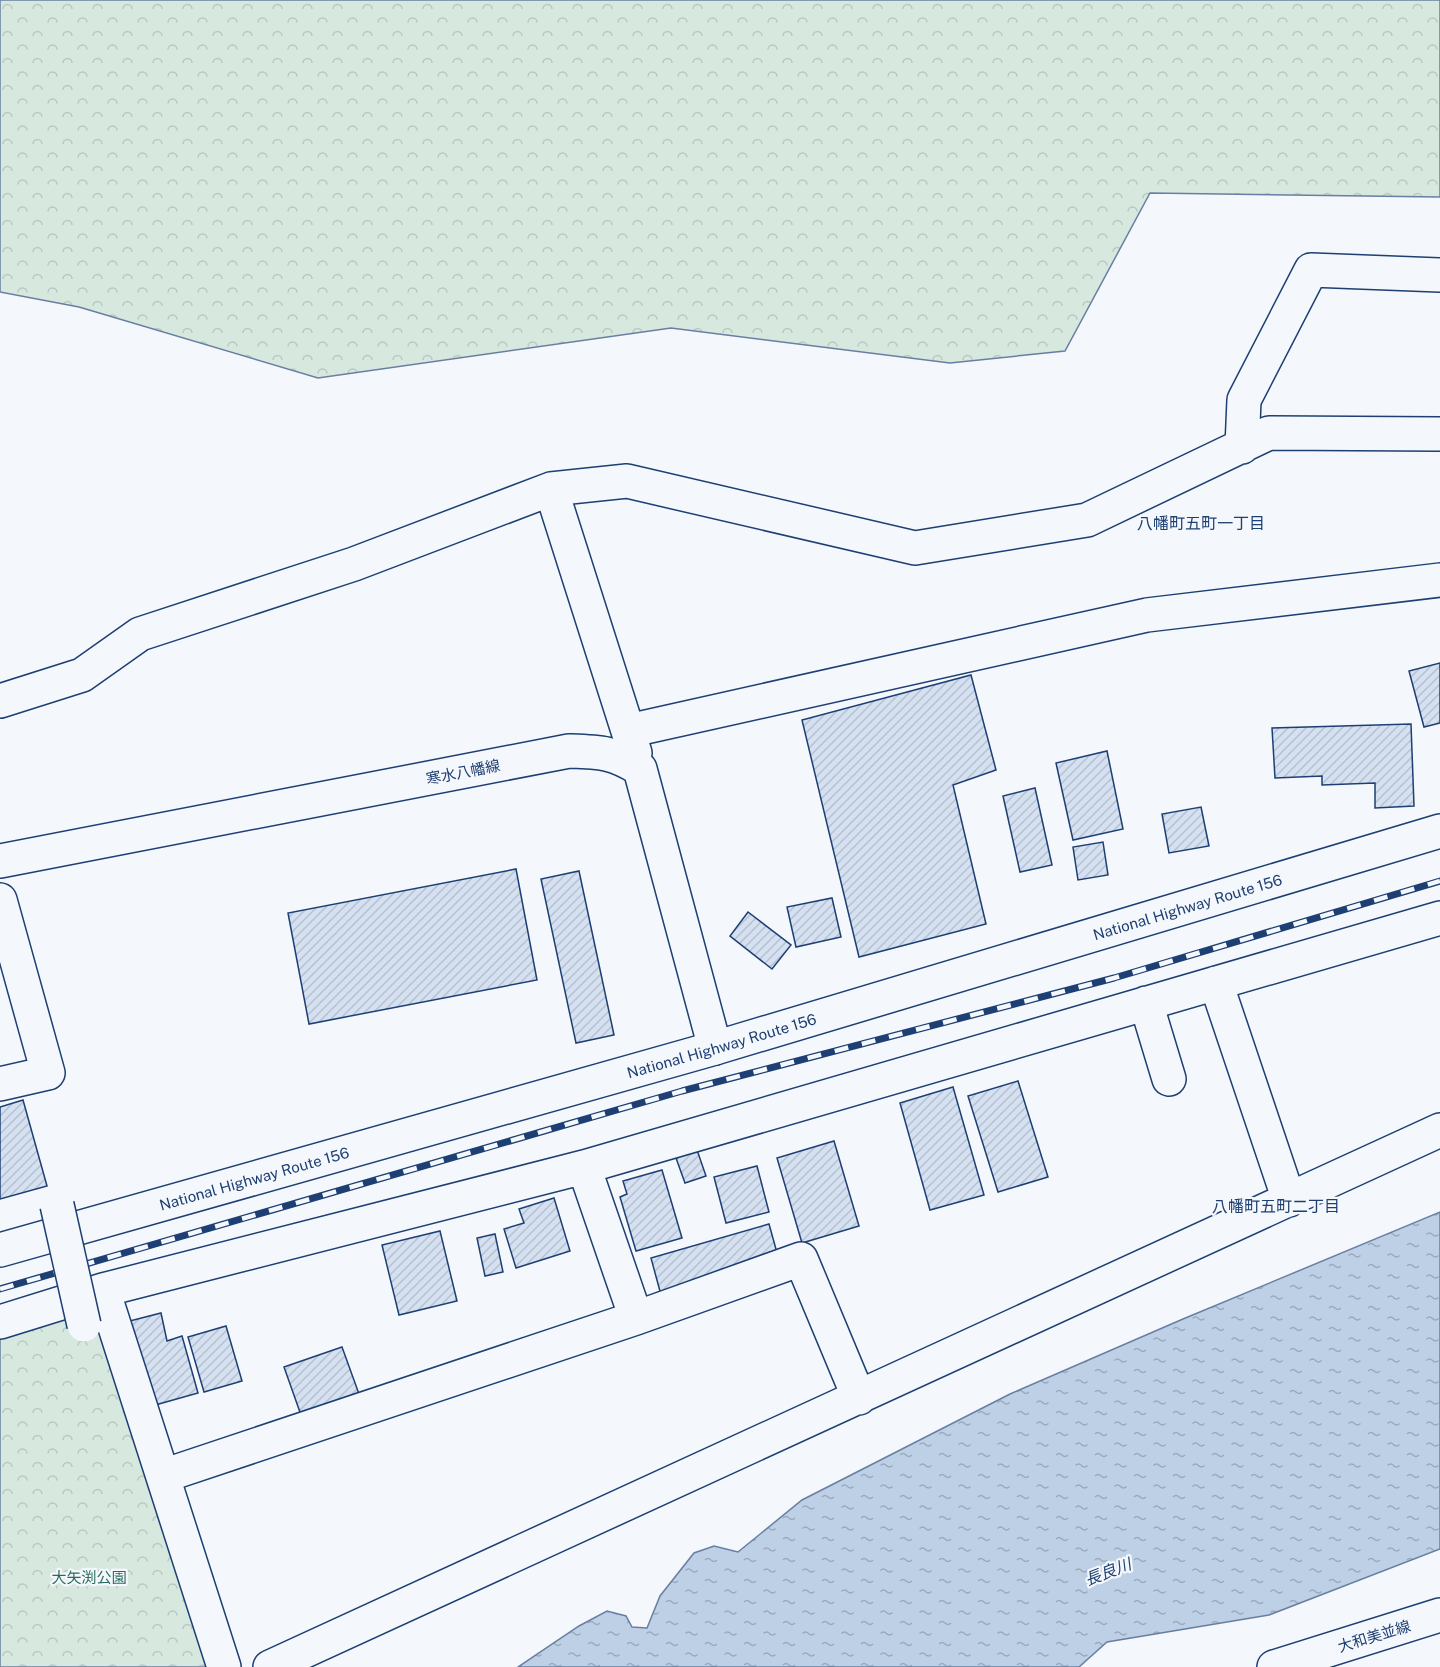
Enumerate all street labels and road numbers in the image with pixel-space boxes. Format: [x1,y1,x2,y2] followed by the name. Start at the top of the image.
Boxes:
[425,756,501,788] street label: 寒水八幡線
[1091,870,1284,943] street label: National Highway Route 156
[625,1010,818,1081] street label: National Highway Route 156
[157,1143,351,1213] street label: National Highway Route 156
[1336,1617,1412,1655] street label: 大和美並線

